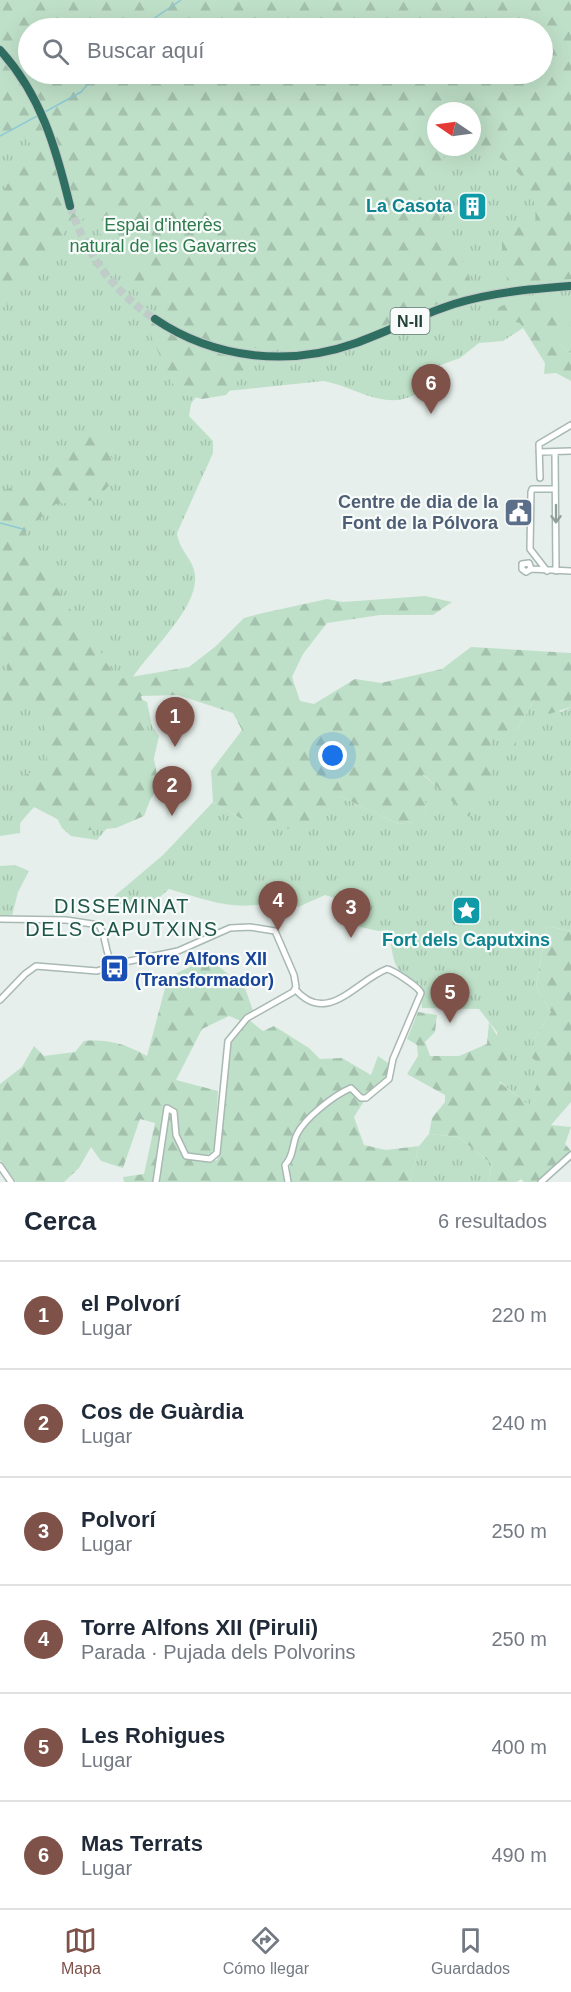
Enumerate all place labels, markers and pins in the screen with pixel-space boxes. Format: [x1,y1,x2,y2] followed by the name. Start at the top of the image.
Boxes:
[457,190,489,222] building icon: La Casota
[366,196,453,216] place label: La Casota
[412,364,450,414] pin: 6
[338,492,499,533] place label: Centre de dia de la Font de la Pólvora
[503,496,535,528] public building icon: Centre de dia de la Font de la Pólvora
[156,698,195,747] pin: 1
[152,766,192,816] pin: 2
[258,882,298,931] pin: 4
[332,888,370,938] pin: 3
[450,895,482,927] place icon: Fort dels Caputxins
[382,930,550,950] place label: Fort dels Caputxins
[135,949,274,990] place label: Torre Alfons XII (Transformador)
[98,953,130,985] bus stop icon: Torre Alfons XII (Transformador)
[430,974,470,1023] pin: 5

